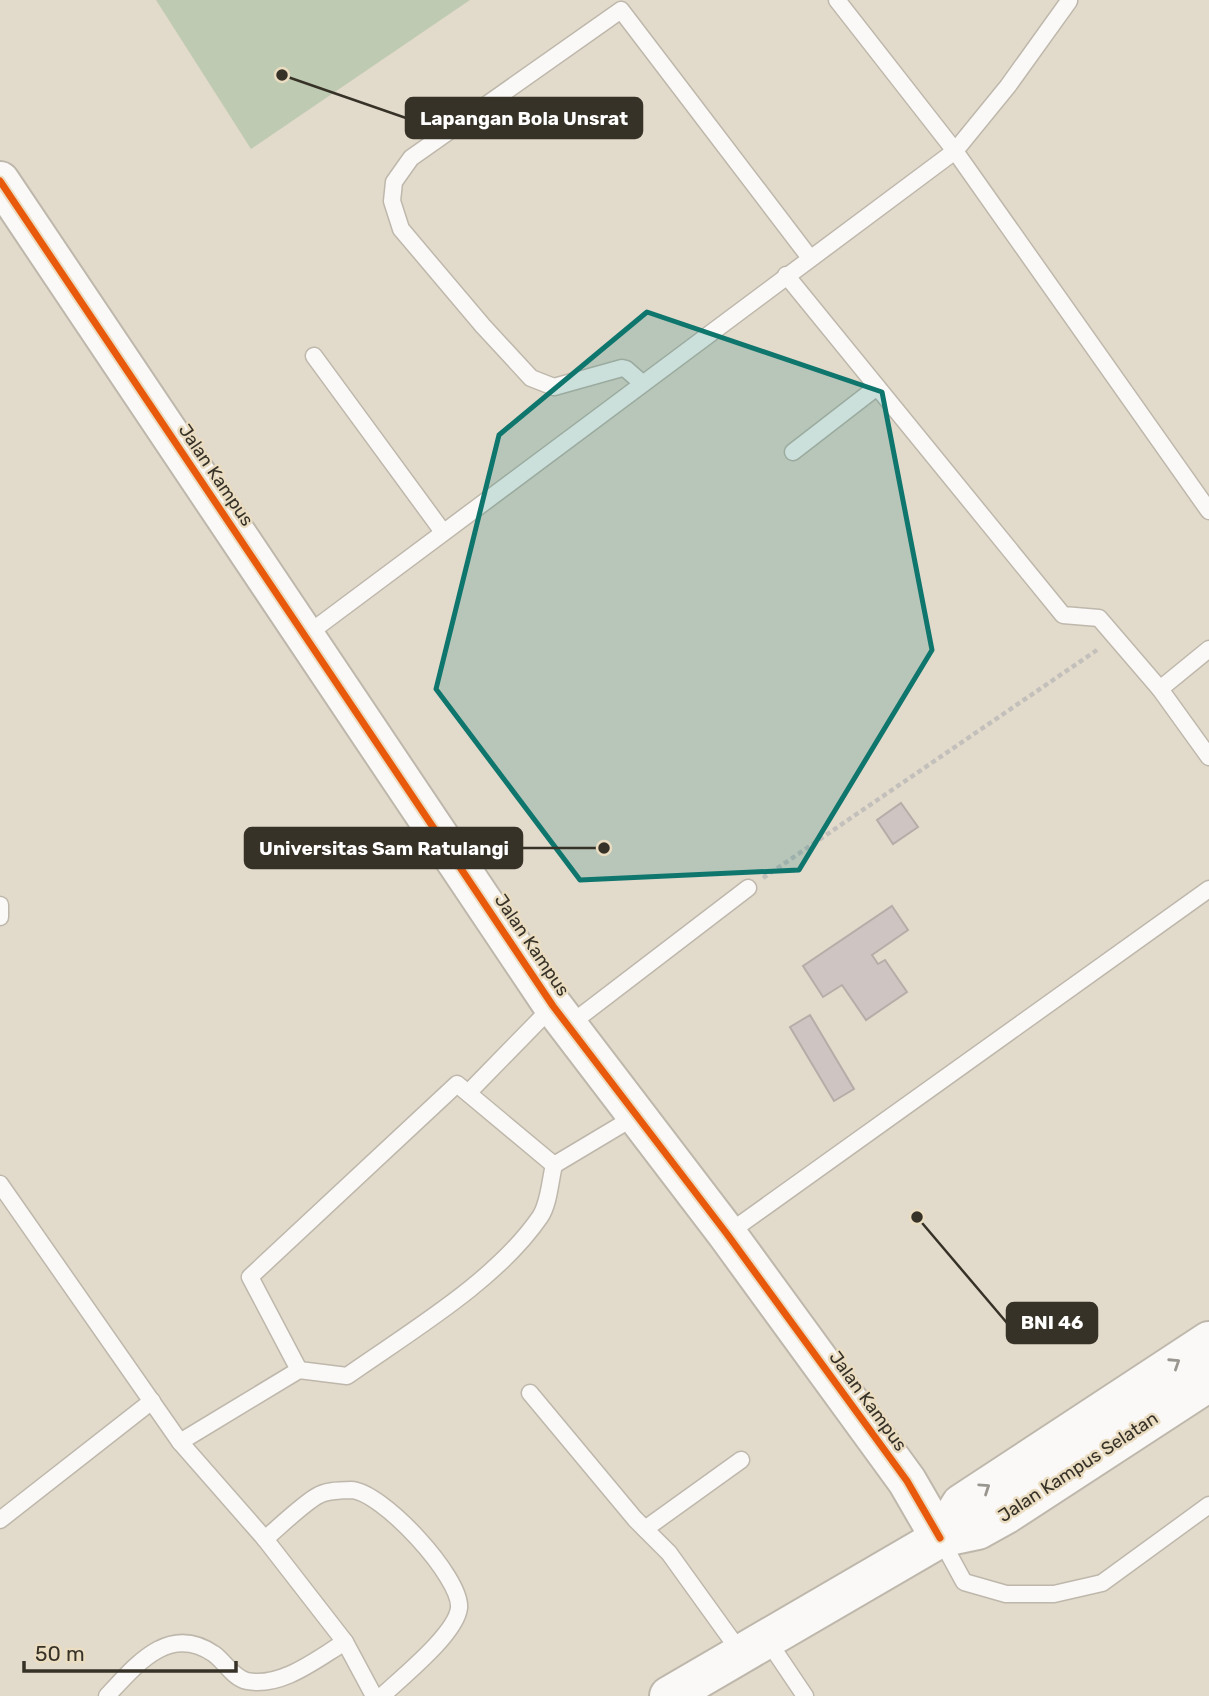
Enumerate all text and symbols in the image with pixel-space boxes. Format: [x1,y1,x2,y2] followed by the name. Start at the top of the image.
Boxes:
[406,98,642,138] callout: Lapangan Bola Unsrat
[420,107,628,130] text: Lapangan Bola Unsrat
[174,420,258,530] street label: Jalan Kampus
[245,828,522,868] callout: Universitas Sam Ratulangi
[259,837,509,860] text: Universitas Sam Ratulangi
[490,890,574,1000] street label: Jalan Kampus
[1007,1303,1097,1343] callout: BNI 46
[1021,1311,1083,1334] text: BNI 46
[824,1347,912,1455] street label: Jalan Kampus
[1167,1359,1180,1371] one-way arrow
[994,1407,1162,1527] street label: Jalan Kampus Selatan
[977,1484,990,1496] one-way arrow
[24,1630,236,1674] scale bar
[35,1641,85,1666] text: 50 m

